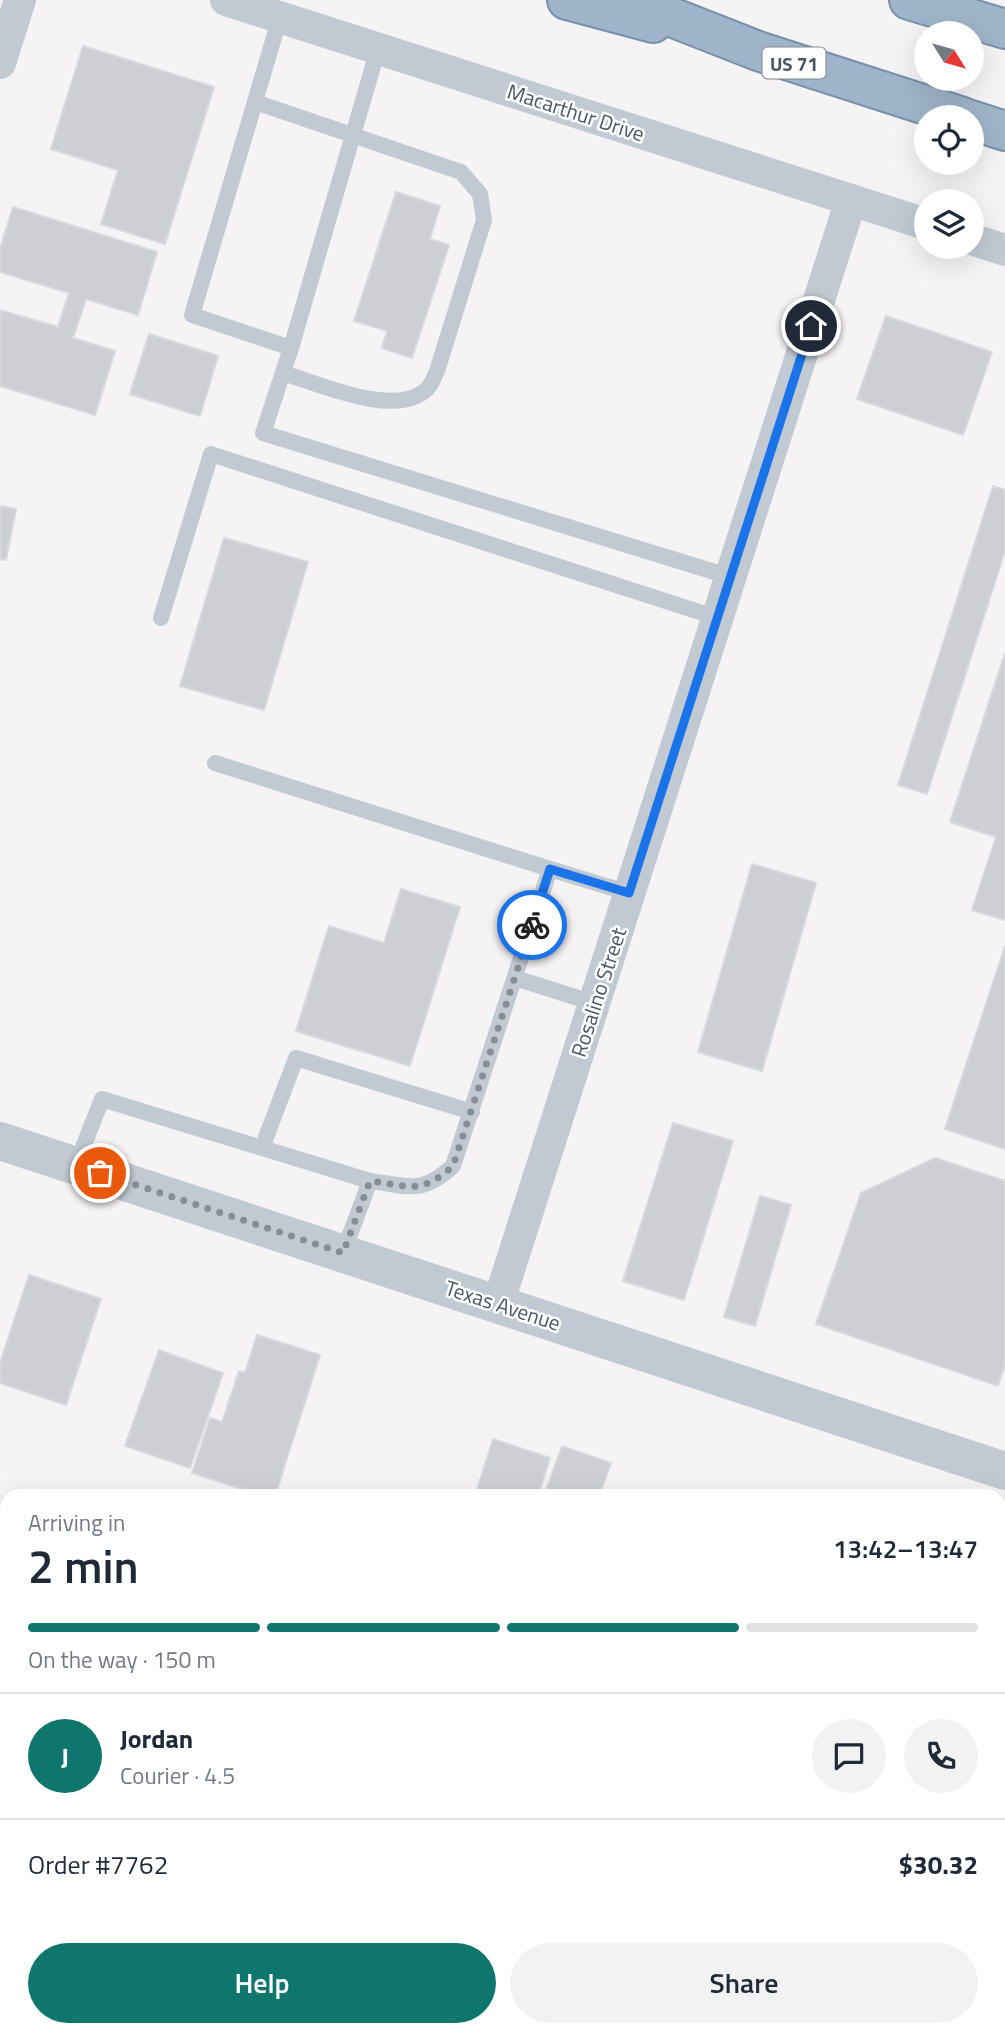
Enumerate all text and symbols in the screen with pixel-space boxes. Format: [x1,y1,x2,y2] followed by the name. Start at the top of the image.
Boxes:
[914,21,984,91] north arrow
[914,21,984,259] map controls
[762,48,826,78] road number: US 71
[503,75,649,149] street label: Macarthur Drive
[914,105,984,175] button: locate
[914,189,984,259] button: layers
[781,296,841,356] pin
[792,307,830,345] icon: home
[497,890,567,960] courier
[513,906,551,944] icon: bike
[562,922,634,1061] street label: Rosalino Street
[70,1143,130,1203] pin
[81,1154,119,1192] icon: bag
[441,1271,565,1339] street label: Texas Avenue
[28,1505,125,1540] text: Arriving in
[833,1529,978,1568] text: 13:42–13:47
[28,1531,139,1601] text: 2 min
[28,1642,216,1677] text: On the way · 150 m
[120,1719,193,1758] text: Jordan
[812,1719,886,1793] button: chat
[904,1719,978,1793] button: phone
[61,1737,69,1776] text: J
[120,1758,235,1793] text: Courier · 4.5
[28,1845,168,1884] text: Order #7762
[899,1845,978,1884] text: $30.32
[28,1943,496,2023] button: Help
[510,1943,978,2023] button: Share

